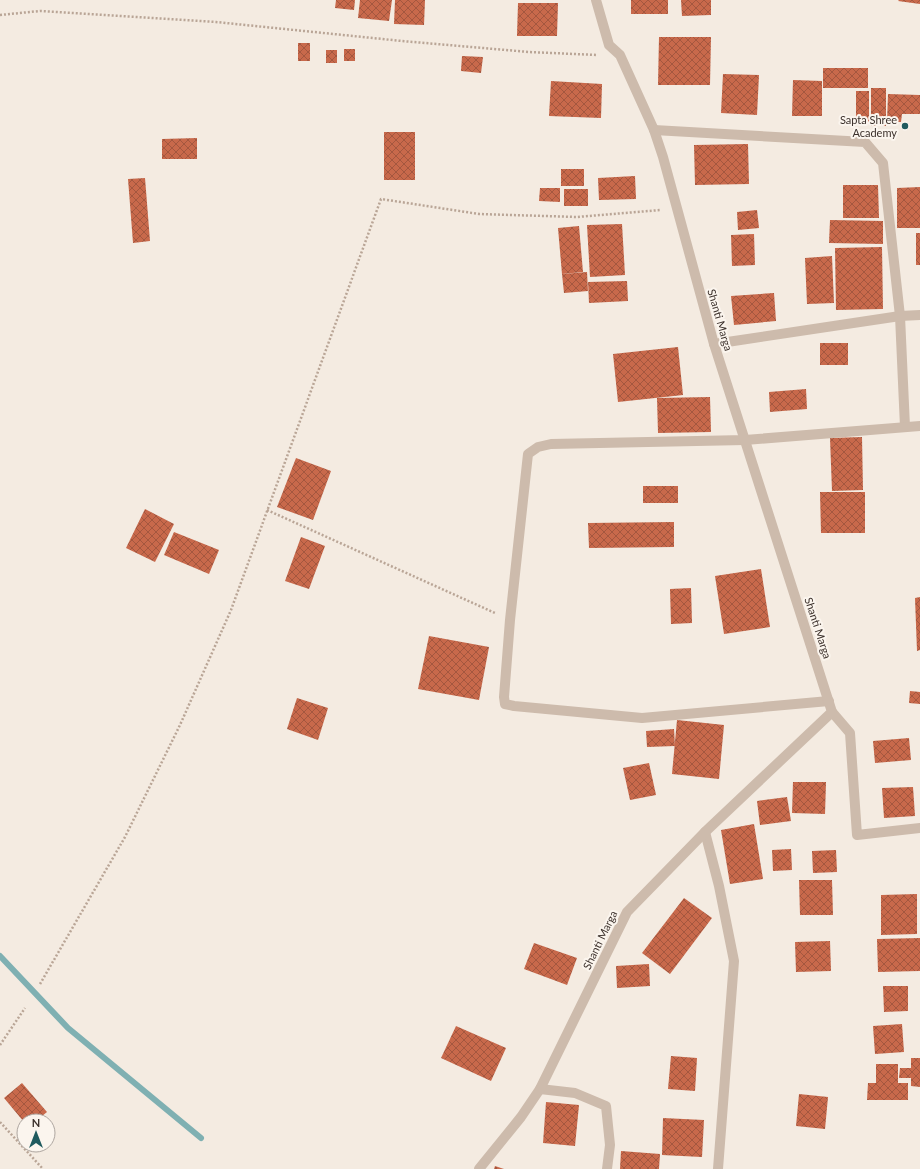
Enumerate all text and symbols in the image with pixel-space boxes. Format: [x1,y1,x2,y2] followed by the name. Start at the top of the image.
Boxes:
[840,113,897,139] place label: Sapta Shree Academy
[900,121,910,131] marker: Sapta Shree Academy
[705,287,736,352] street label: Shanti Marga
[802,596,835,660] street label: Shanti Marga
[580,908,619,971] street label: Shanti Marga
[16,1113,56,1153] north arrow
[32,1116,40,1129] text: N

